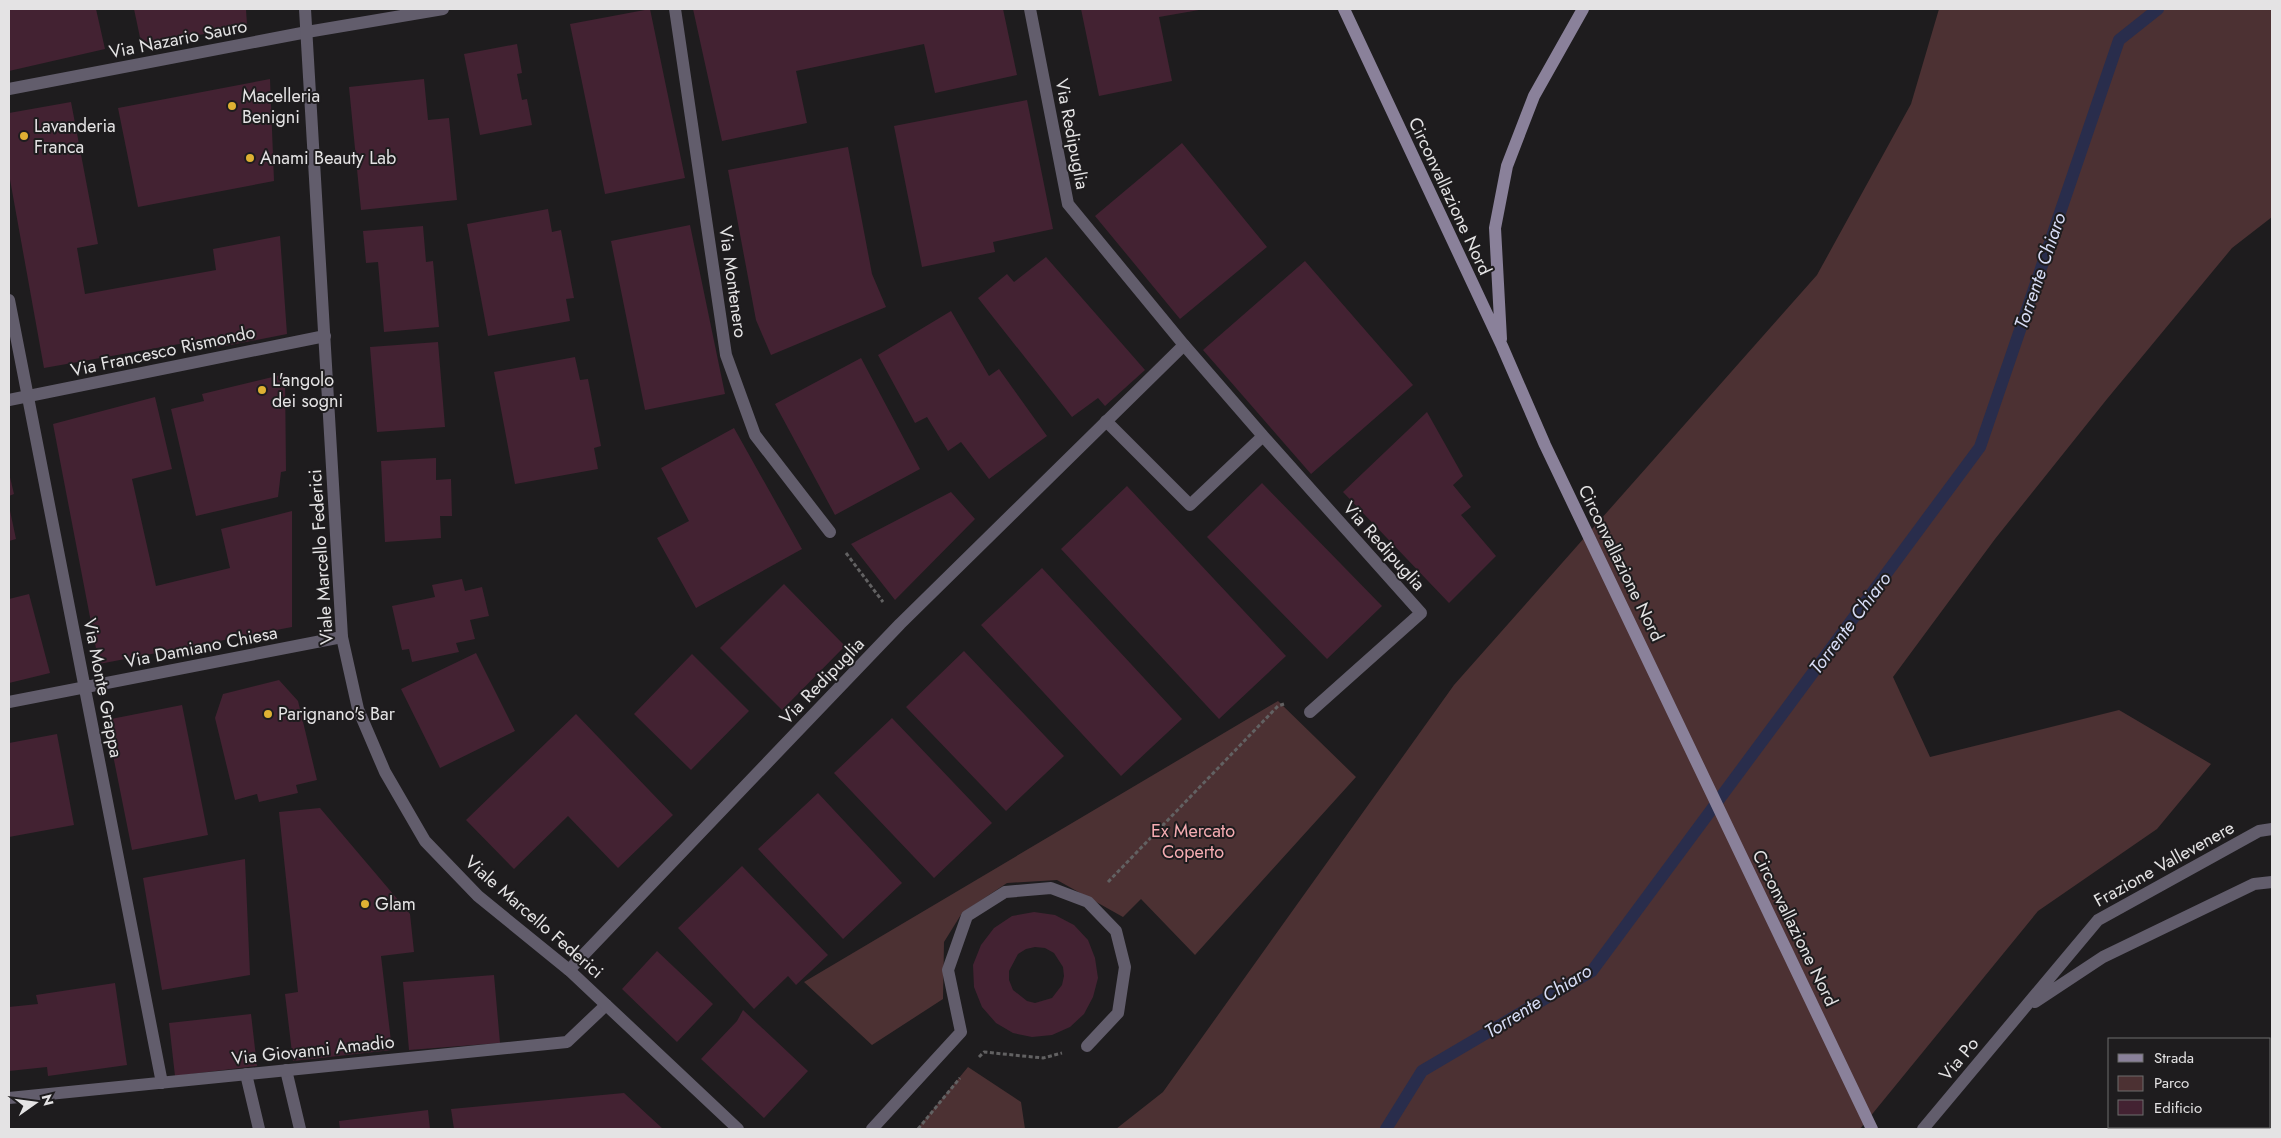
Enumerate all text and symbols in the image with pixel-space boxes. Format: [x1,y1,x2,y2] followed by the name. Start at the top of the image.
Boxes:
[107,13,249,65] street label: Via Nazario Sauro
[1049,76,1095,192] street label: Via Redipuglia
[242,83,320,130] place label: Macelleria Benigni
[226,100,238,112] marker: Macelleria Benigni
[34,113,116,160] place label: Lavanderia Franca
[1402,113,1498,279] street label: Circonvallazione Nord
[18,130,30,142] marker: Lavanderia Franca
[260,145,396,171] place label: Anami Beauty Lab
[244,152,256,164] marker: Anami Beauty Lab
[2007,209,2073,333] water label: Torrente Chiaro
[712,224,754,340] street label: Via Montenero
[68,319,258,383] street label: Via Francesco Rismondo
[272,367,343,414] place label: L'angolo dei sogni
[256,384,268,396] marker: L'angolo dei sogni
[302,468,340,646] street label: Viale Marcello Federici
[1572,480,1670,646] street label: Circonvallazione Nord
[1337,496,1431,596] street label: Via Redipuglia
[1803,566,1897,680] water label: Torrente Chiaro
[77,616,129,760] street label: Via Monte Grappa
[122,619,280,675] street label: Via Damiano Chiesa
[774,632,870,730] street label: Via Redipuglia
[278,701,396,727] place label: Parignano's Bar
[262,708,274,720] marker: Parignano's Bar
[2089,815,2239,913] street label: Frazione Vallevenere
[1151,818,1235,865] park label: Ex Mercato Coperto
[1746,845,1844,1011] street label: Circonvallazione Nord
[459,849,609,985] street label: Viale Marcello Federici
[375,891,416,917] place label: Glam
[359,898,371,910] marker: Glam
[1479,957,1597,1045] water label: Torrente Chiaro
[230,1028,396,1071] street label: Via Giovanni Amadio
[1933,1031,1985,1086] street label: Via Po
[2108,1038,2271,1128] legend
[2154,1047,2194,1069] text: Strada
[2154,1072,2189,1094] text: Parco
[10,1078,60,1128] north arrow
[37,1092,59,1108] text: N
[2154,1097,2202,1119] text: Edificio

